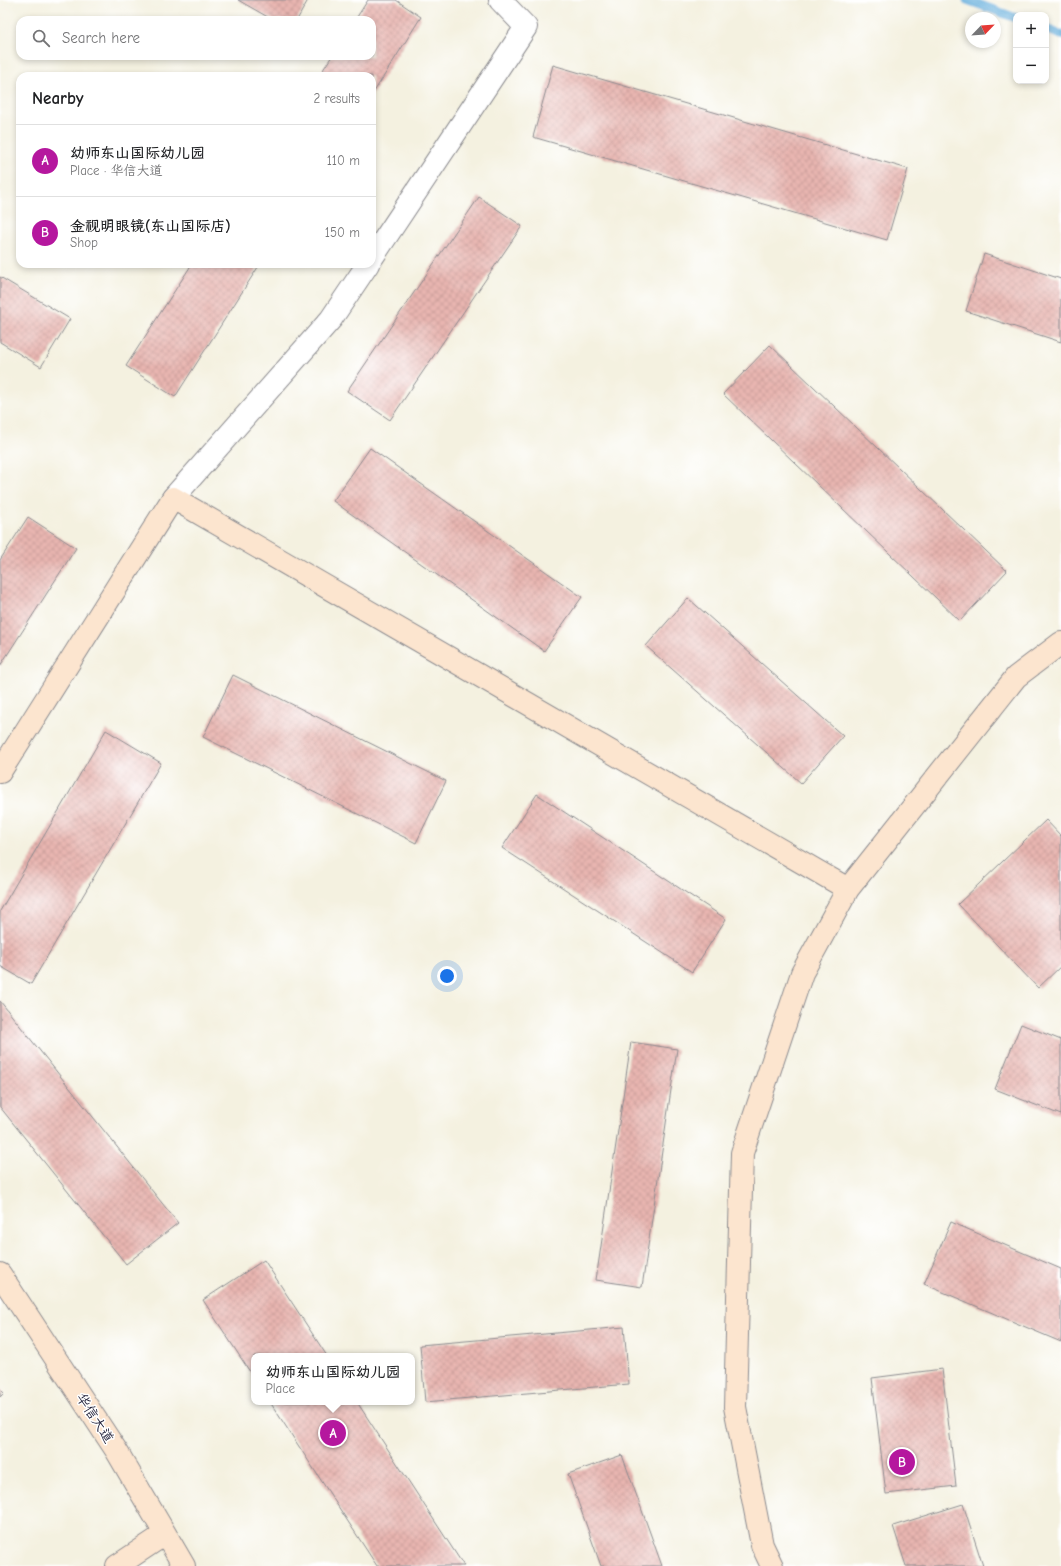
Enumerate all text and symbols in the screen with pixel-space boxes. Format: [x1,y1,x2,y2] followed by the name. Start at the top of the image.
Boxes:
[965,12,1001,48] north arrow
[1013,12,1049,84] map controls
[1013,12,1049,48] button: +
[16,16,376,60] search box
[30,27,52,49] icon: search
[62,29,140,47] text: Search here
[1013,48,1049,84] button: −
[32,89,83,108] text: Nearby
[313,91,360,106] text: 2 results
[70,144,205,162] text: 幼师东山国际幼儿园
[41,153,49,168] text: A
[327,153,360,168] text: 110 m
[70,163,163,178] text: Place · 华信大道
[70,217,231,235] text: 金视明眼镜(东山国际店)
[41,225,49,240] text: B
[325,225,360,240] text: 150 m
[70,235,98,250] text: Shop
[437,966,457,986] your location
[251,1353,415,1405] popup
[265,1363,401,1381] text: 幼师东山国际幼儿园
[265,1381,295,1396] text: Place
[73,1390,117,1446] street label: 华信大道
[320,1418,346,1448] pin: A
[889,1447,915,1477] pin: B

